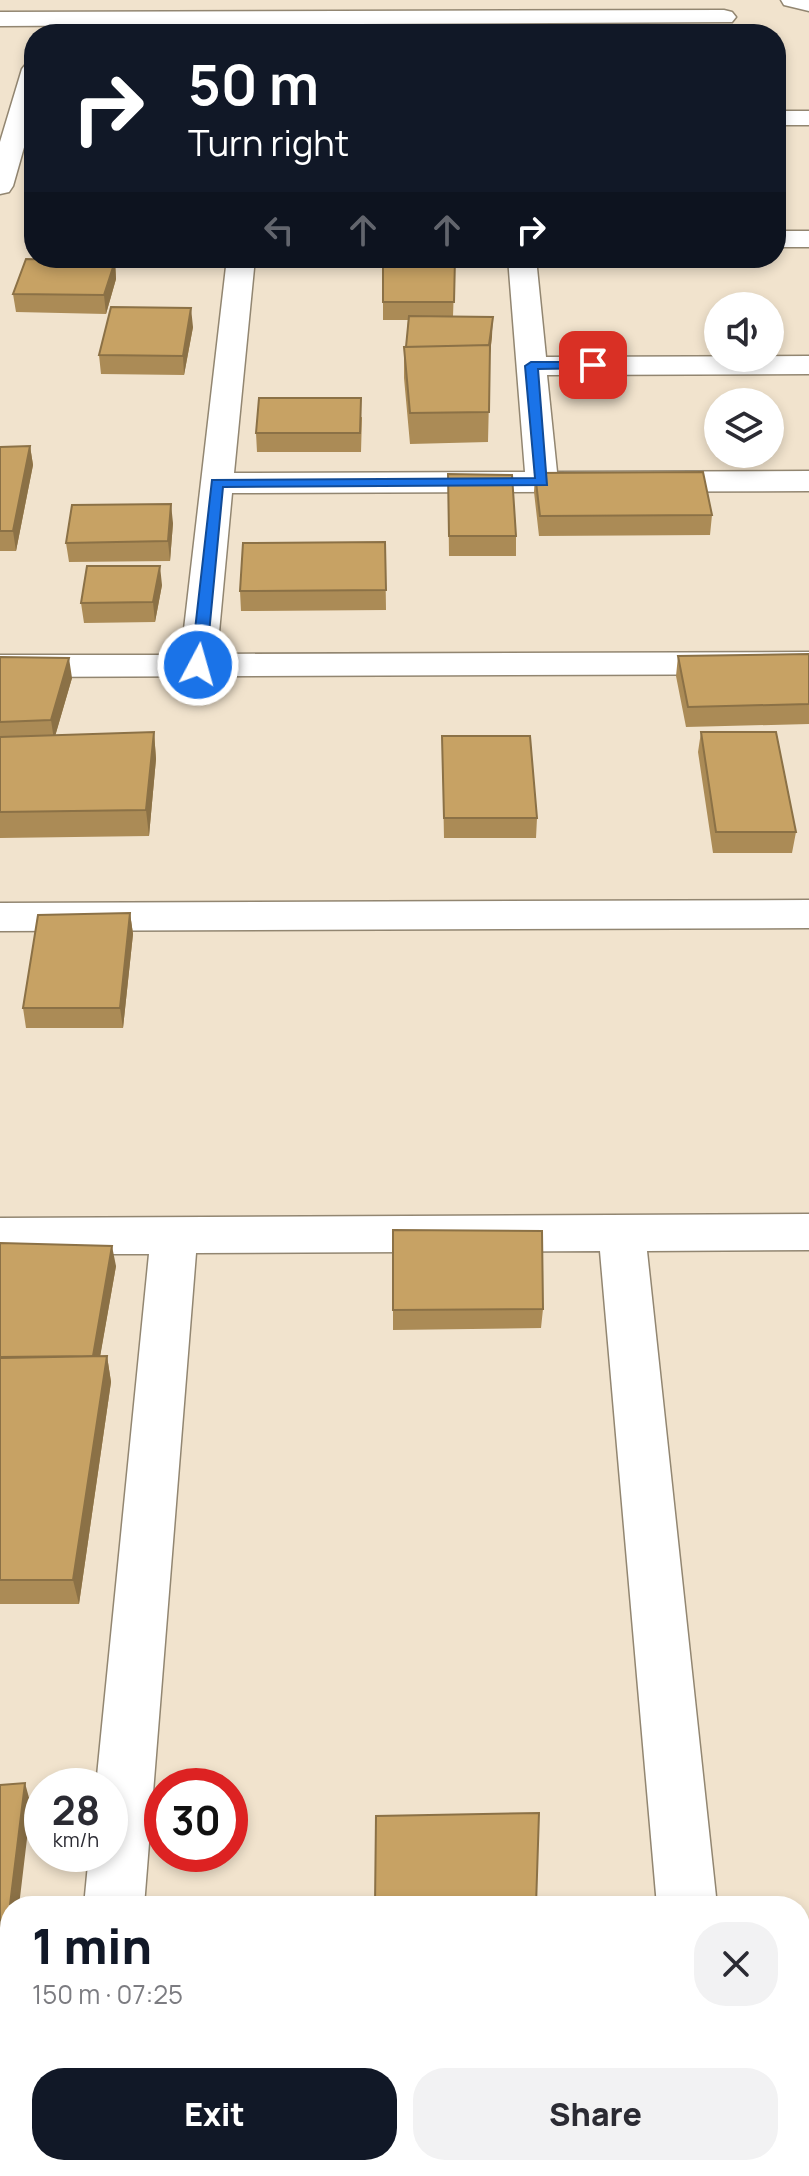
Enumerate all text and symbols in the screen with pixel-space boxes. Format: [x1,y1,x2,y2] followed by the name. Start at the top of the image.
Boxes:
[188,45,319,122] text: 50 m
[56,56,160,160] icon: right
[188,118,349,167] text: Turn right
[257,208,301,252] icon: left
[341,208,385,252] icon: ahead
[425,208,469,252] icon: ahead
[509,208,553,252] icon: right
[704,292,784,468] map controls
[704,292,784,372] button: sound
[559,331,627,399] pin
[571,343,615,387] icon: arrive
[704,388,784,468] button: layers
[156,623,240,707] position arrow
[144,1768,248,1872] speed limit sign: 30
[52,1782,100,1837] text: 28
[53,1826,99,1853] text: km/h
[32,1913,152,1978] text: 1 min
[694,1922,778,2006] button: close
[32,1976,183,2012] text: 150 m · 07:25
[32,2068,397,2160] button: Exit
[413,2068,778,2160] button: Share

